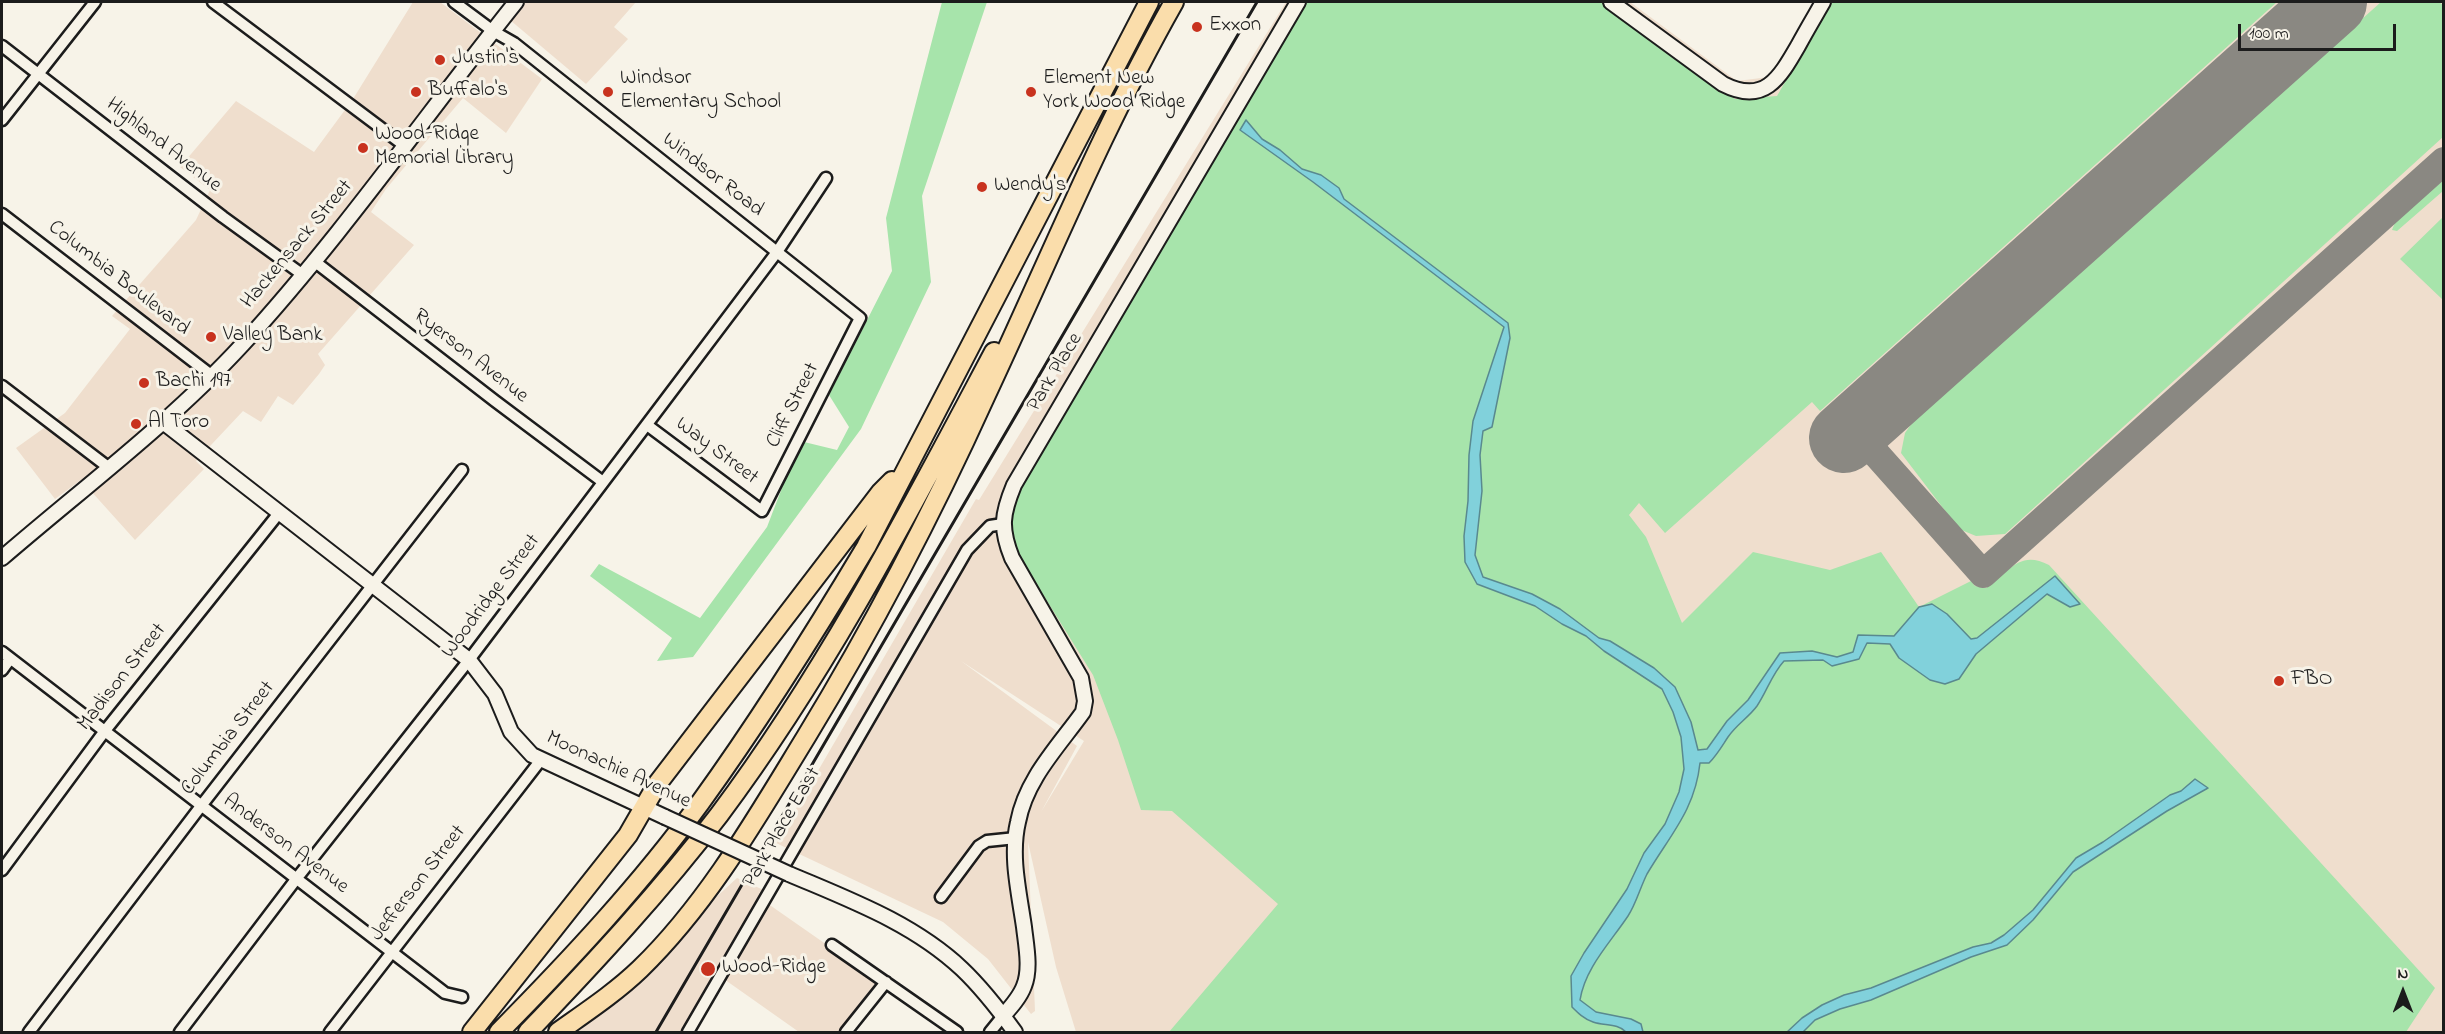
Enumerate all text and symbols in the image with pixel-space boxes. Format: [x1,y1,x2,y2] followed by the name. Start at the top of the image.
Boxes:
[2241,12,2398,50] scale bar
[1209,14,1261,40] place label: Exxon
[1190,20,1204,34] marker: Exxon
[2249,21,2289,47] text: 100 m
[452,47,519,73] place label: Justin's
[433,53,447,67] marker: Justin's
[620,67,781,117] place label: Windsor Elementary School
[1043,67,1185,117] place label: Element New York Wood Ridge
[428,79,508,105] place label: Buffalo's
[409,85,423,99] marker: Buffalo's
[601,85,615,99] marker: Windsor Elementary School
[1024,85,1038,99] marker: Element New York Wood Ridge
[100,93,226,199] street label: Highland Avenue
[375,123,513,173] place label: Wood-Ridge Memorial Library
[656,128,768,224] street label: Windsor Road
[356,141,370,155] marker: Wood-Ridge Memorial Library
[994,174,1066,200] place label: Wendy's
[237,175,359,315] street label: Hackensack Street
[975,180,989,194] marker: Wendy's
[42,216,194,342] street label: Columbia Boulevard
[407,304,533,410] street label: Ryerson Avenue
[223,324,323,350] place label: Valley Bank
[1023,329,1089,417] street label: Park Place
[204,330,218,344] marker: Valley Bank
[762,359,826,453] street label: Cliff Street
[156,370,231,396] place label: Bachi 197
[137,376,151,390] marker: Bachi 197
[148,411,209,437] place label: Al Toro
[669,413,763,491] street label: Way Street
[129,417,143,431] marker: Al Toro
[437,530,547,664] street label: Woodridge Street
[73,619,173,737] street label: Madison Street
[2291,668,2333,694] place label: FBO
[2272,674,2286,688] marker: FBO
[177,677,281,801] street label: Columbia Street
[542,726,694,816] street label: Moonachie Avenue
[738,763,828,893] street label: Park Place East
[217,789,353,901] street label: Anderson Avenue
[366,821,472,947] street label: Jefferson Street
[722,956,826,982] place label: Wood-Ridge
[699,960,717,978] marker: Wood-Ridge
[2373,962,2433,1022] north arrow
[2398,962,2408,986] text: N

